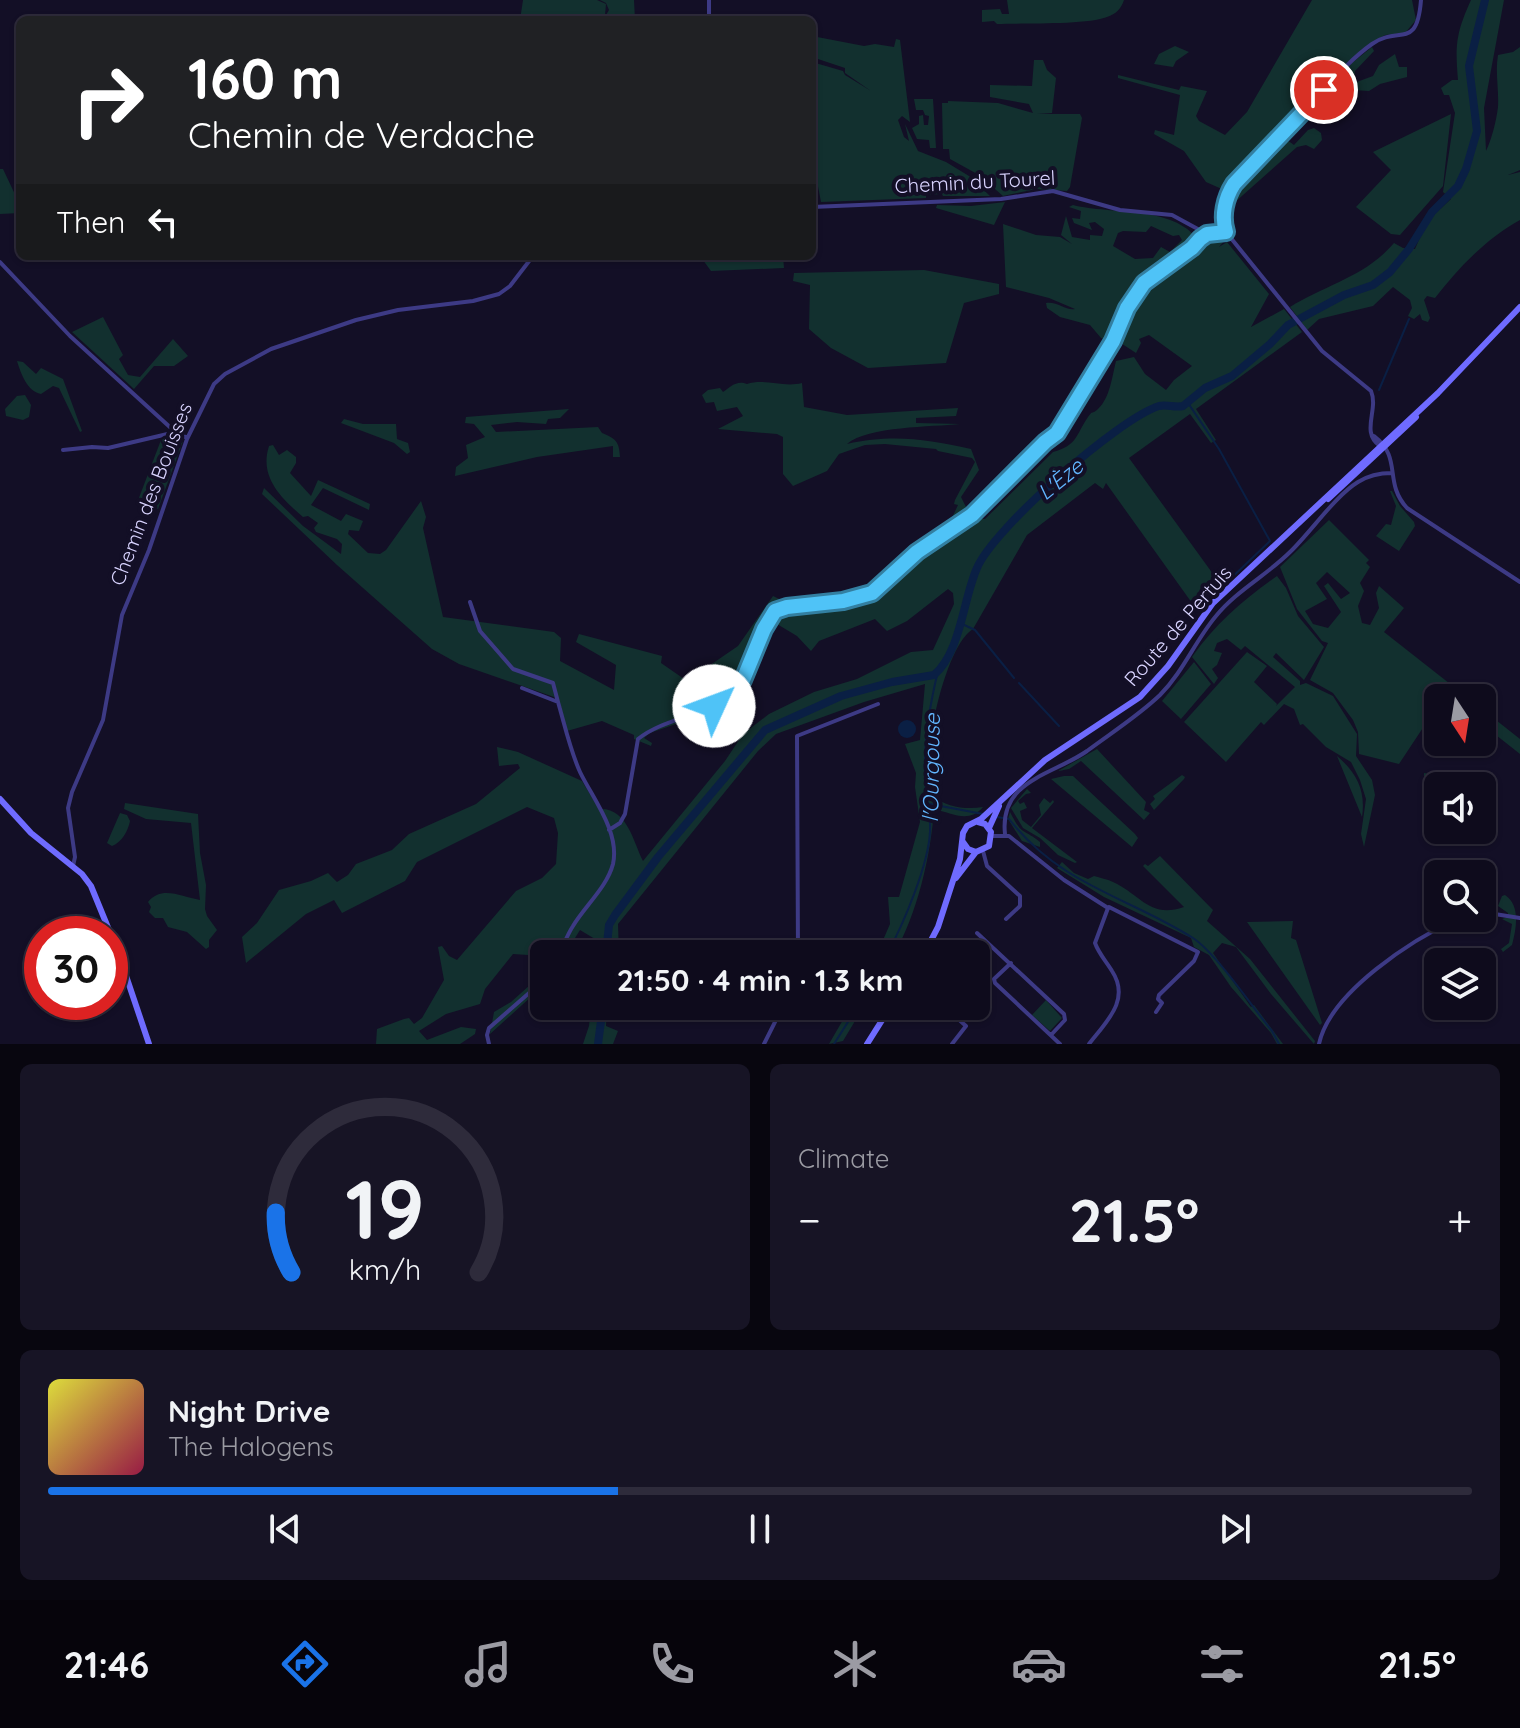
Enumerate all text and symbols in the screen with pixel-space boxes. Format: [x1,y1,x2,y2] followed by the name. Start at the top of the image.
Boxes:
[188,43,342,113] text: 160 m
[56,48,160,152] icon: right
[1290,56,1358,124] pin
[1302,68,1346,112] icon: arrive
[188,112,535,157] text: Chemin de Verdache
[894,165,1056,198] street label: Chemin du Tourel
[141,200,185,244] icon: left
[56,203,125,241] text: Then
[104,399,197,589] street label: Chemin des Bouisses
[1031,451,1090,506] water label: L'Èze
[1118,560,1237,691] street label: Route de Pertuis
[672,664,756,748] position arrow
[1424,684,1496,756] north arrow
[1424,684,1496,1020] map controls
[916,712,946,823] water label: l'Ourgouse
[1424,772,1496,844] button: sound
[1424,860,1496,932] button: search
[24,916,128,1020] speed limit sign: 30
[1424,948,1496,1020] button: layers
[617,961,903,999] text: 21:50 · 4 min · 1.3 km
[798,1142,889,1175] text: Climate
[345,1156,425,1260] text: 19
[1069,1182,1199,1257] text: 21.5°
[798,1192,821,1247] text: −
[1447,1192,1472,1247] text: +
[349,1251,421,1287] text: km/h
[168,1392,330,1430] text: Night Drive
[168,1430,334,1463] text: The Halogens
[263,1507,307,1551] icon: previous
[738,1507,782,1551] icon: pause
[1213,1507,1257,1551] icon: next
[277,1636,333,1692] icon: directions
[460,1636,516,1692] icon: music
[644,1636,700,1692] icon: phone
[827,1636,883,1692] icon: climate
[1011,1636,1067,1692] icon: car
[1194,1636,1250,1692] icon: filters
[64,1642,149,1687] text: 21:46
[1378,1642,1456,1687] text: 21.5°

